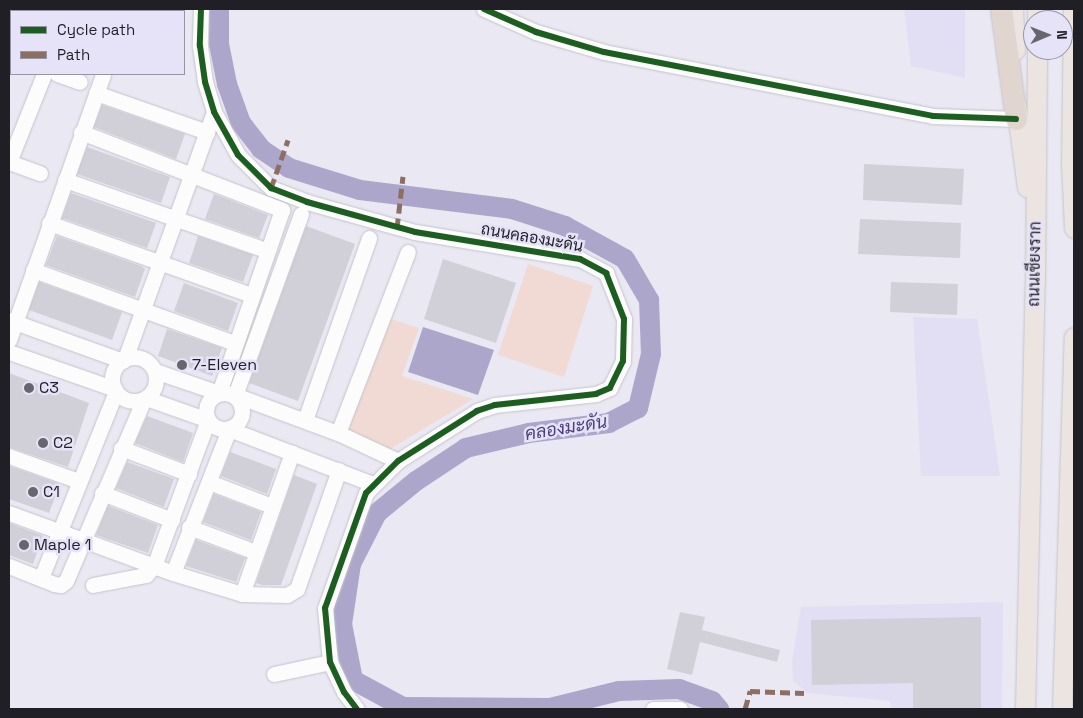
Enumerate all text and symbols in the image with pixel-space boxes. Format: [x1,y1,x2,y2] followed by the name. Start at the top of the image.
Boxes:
[10,10,185,75] legend
[1023,10,1073,60] north arrow
[57,20,135,39] text: Cycle path
[1053,30,1071,40] text: N
[57,45,90,64] text: Path
[479,220,585,256] street label: ถนนคลองมะดัน
[1025,221,1045,307] street label: ถนนเชียงราก
[192,355,257,375] place label: 7-Eleven
[176,359,188,371] marker: 7-Eleven
[39,378,59,398] place label: C3
[23,382,35,394] marker: C3
[523,411,609,445] water label: คลองมะดัน
[53,433,73,453] place label: C2
[37,437,49,449] marker: C2
[43,482,60,502] place label: C1
[27,486,39,498] marker: C1
[34,535,92,555] place label: Maple 1
[18,539,30,551] marker: Maple 1

